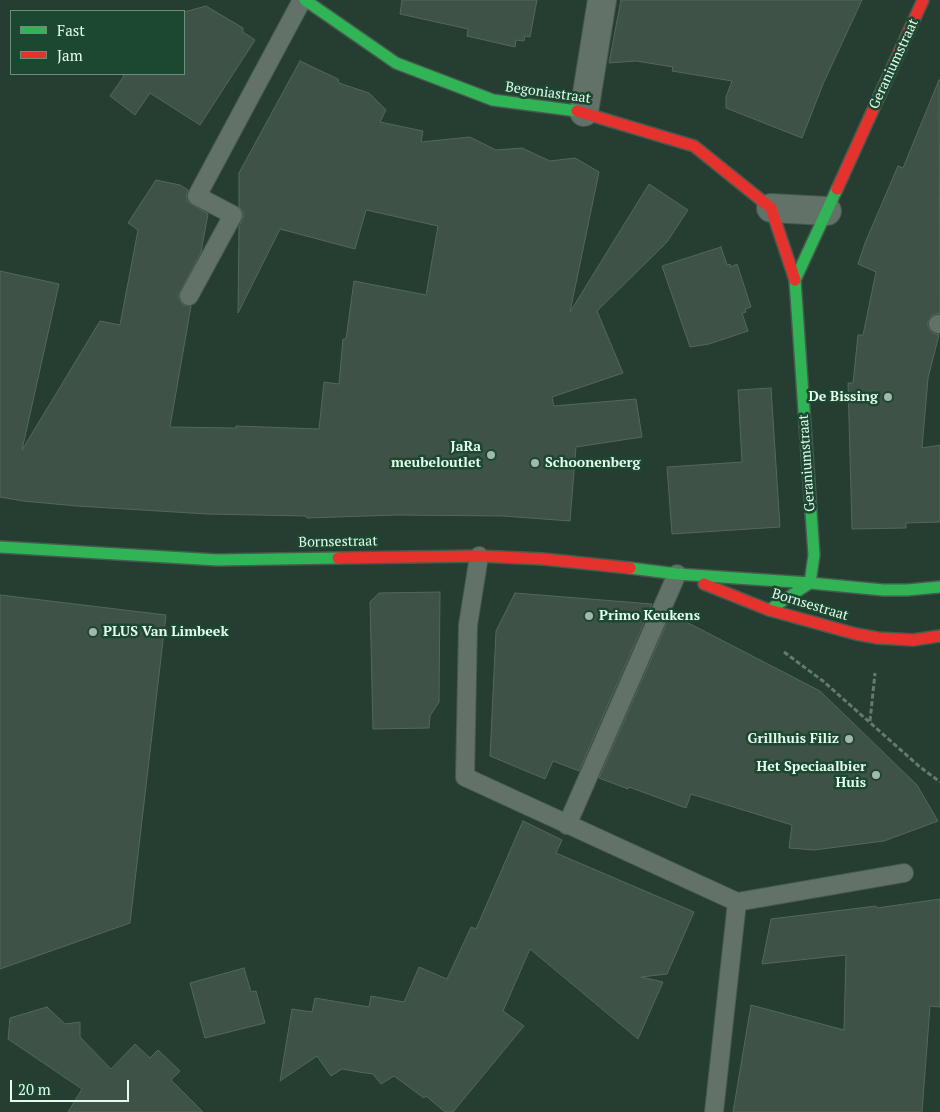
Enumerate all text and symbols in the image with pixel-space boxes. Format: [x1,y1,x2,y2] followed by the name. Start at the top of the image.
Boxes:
[10,10,185,75] legend
[866,16,922,112] street label: Geraniumstraat
[57,20,85,40] text: Fast
[57,45,83,65] text: Jam
[504,79,592,107] street label: Begoniastraat
[808,389,878,405] place label: De Bissing
[882,391,894,403] marker: De Bissing
[795,414,819,512] street label: Geraniumstraat
[391,439,481,472] place label: JaRa meubeloutlet
[485,449,497,461] marker: JaRa meubeloutlet
[545,455,640,471] place label: Schoonenberg
[529,457,541,469] marker: Schoonenberg
[298,533,378,551] street label: Bornsestraat
[770,585,850,625] street label: Bornsestraat
[599,608,700,624] place label: Primo Keukens
[583,610,595,622] marker: Primo Keukens
[103,624,229,640] place label: PLUS Van Limbeek
[87,626,99,638] marker: PLUS Van Limbeek
[747,731,839,747] place label: Grillhuis Filiz
[843,733,855,745] marker: Grillhuis Filiz
[756,759,866,792] place label: Het Speciaalbier Huis
[870,769,882,781] marker: Het Speciaalbier Huis
[12,1070,131,1102] scale bar
[18,1079,51,1099] text: 20 m

